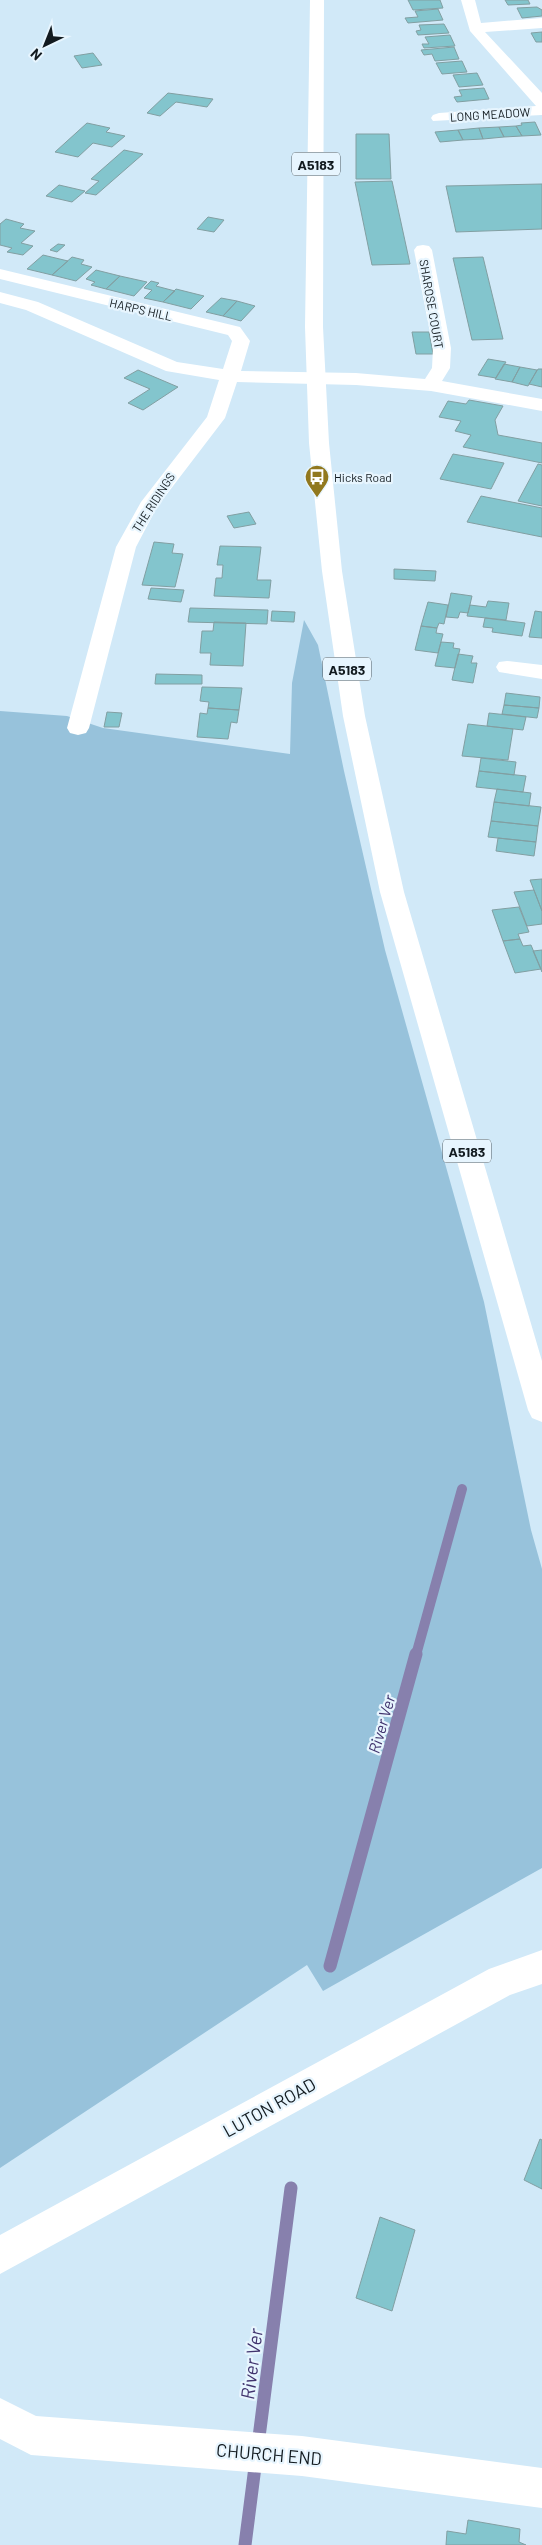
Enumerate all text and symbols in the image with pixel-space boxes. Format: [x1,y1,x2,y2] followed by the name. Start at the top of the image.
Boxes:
[20,20,70,70] north arrow
[27,45,45,64] text: N
[449,104,531,124] street label: LONG MEADOW
[292,152,340,175] road number: A5183
[417,258,447,350] street label: SHAROSE COURT
[108,295,174,323] street label: HARPS HILL
[304,464,330,498] bus stop icon: Hicks Road
[129,470,177,534] street label: THE RIDINGS
[334,470,392,484] place label: Hicks Road
[323,658,371,681] road number: A5183
[443,1140,491,1162] road number: A5183
[364,1691,399,1755] water label: River Ver
[219,2073,319,2141] street label: LUTON ROAD
[235,2326,267,2401] water label: River Ver
[215,2438,323,2470] street label: CHURCH END

